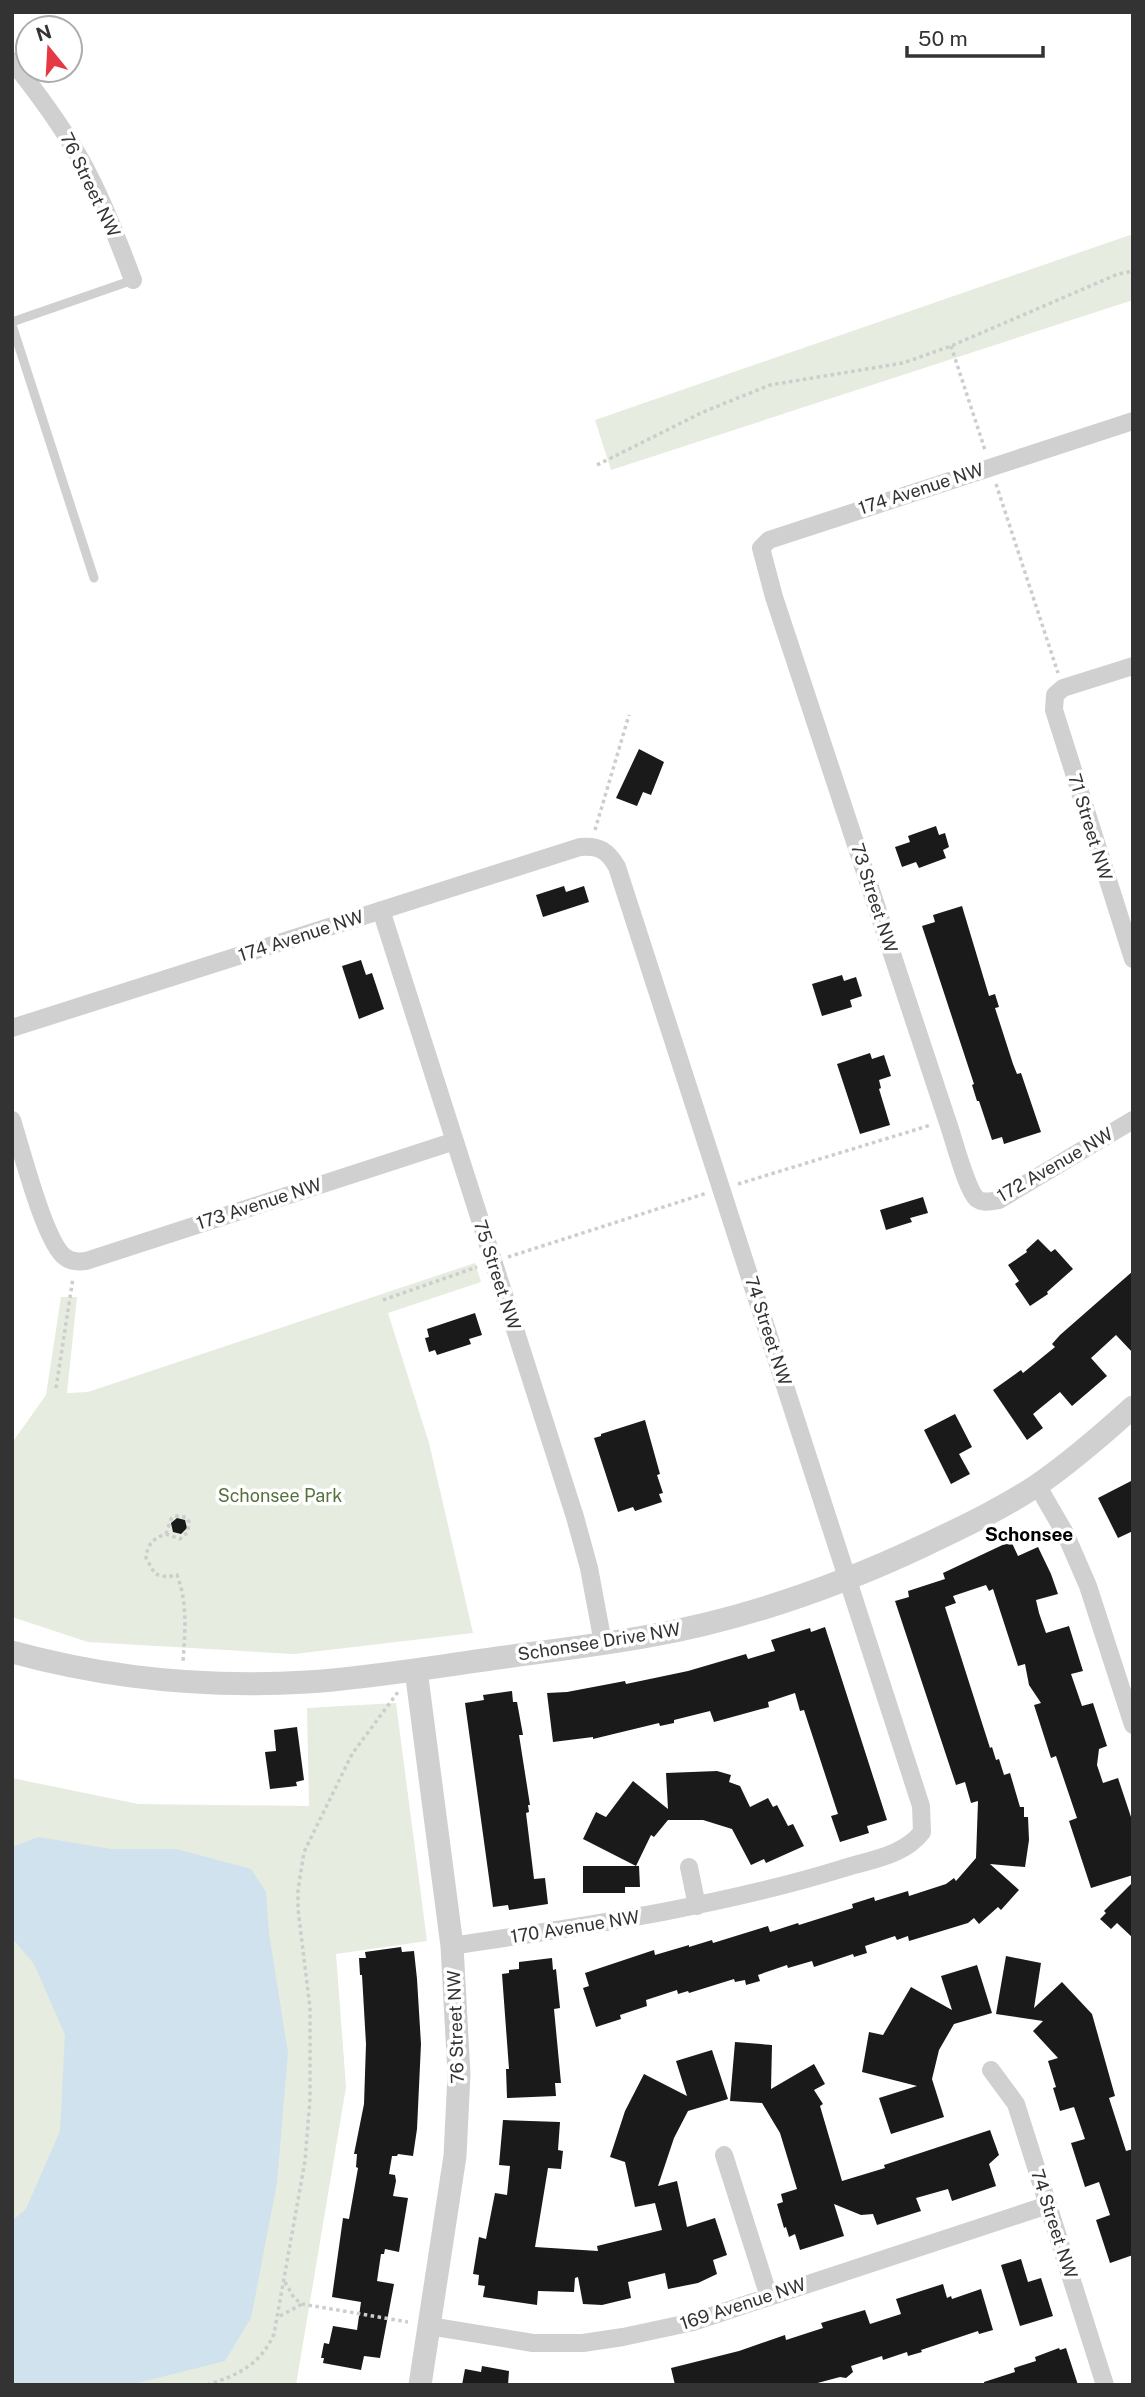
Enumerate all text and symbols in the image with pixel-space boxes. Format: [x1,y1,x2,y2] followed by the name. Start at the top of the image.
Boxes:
[14,14,84,84] north arrow
[907,14,1044,58] scale bar
[33,20,54,46] text: N
[918,26,968,51] text: 50 m
[56,129,125,240] street label: 76 Street NW
[856,458,986,519] street label: 174 Avenue NW
[1064,771,1117,883] street label: 71 Street NW
[847,840,902,955] street label: 73 Street NW
[236,905,366,966] street label: 174 Avenue NW
[993,1123,1116,1206] street label: 172 Avenue NW
[194,1173,324,1234] street label: 173 Avenue NW
[470,1217,525,1332] street label: 75 Street NW
[741,1274,796,1388] street label: 74 Street NW
[218,1485,342,1506] park label: Schonsee Park
[985,1523,1073,1545] district label: Schonsee
[516,1618,682,1665] street label: Schonsee Drive NW
[509,1906,641,1947] street label: 170 Avenue NW
[443,1970,468,2084] street label: 76 Street NW
[1027,2167,1082,2281] street label: 74 Street NW
[677,2273,808,2334] street label: 169 Avenue NW

